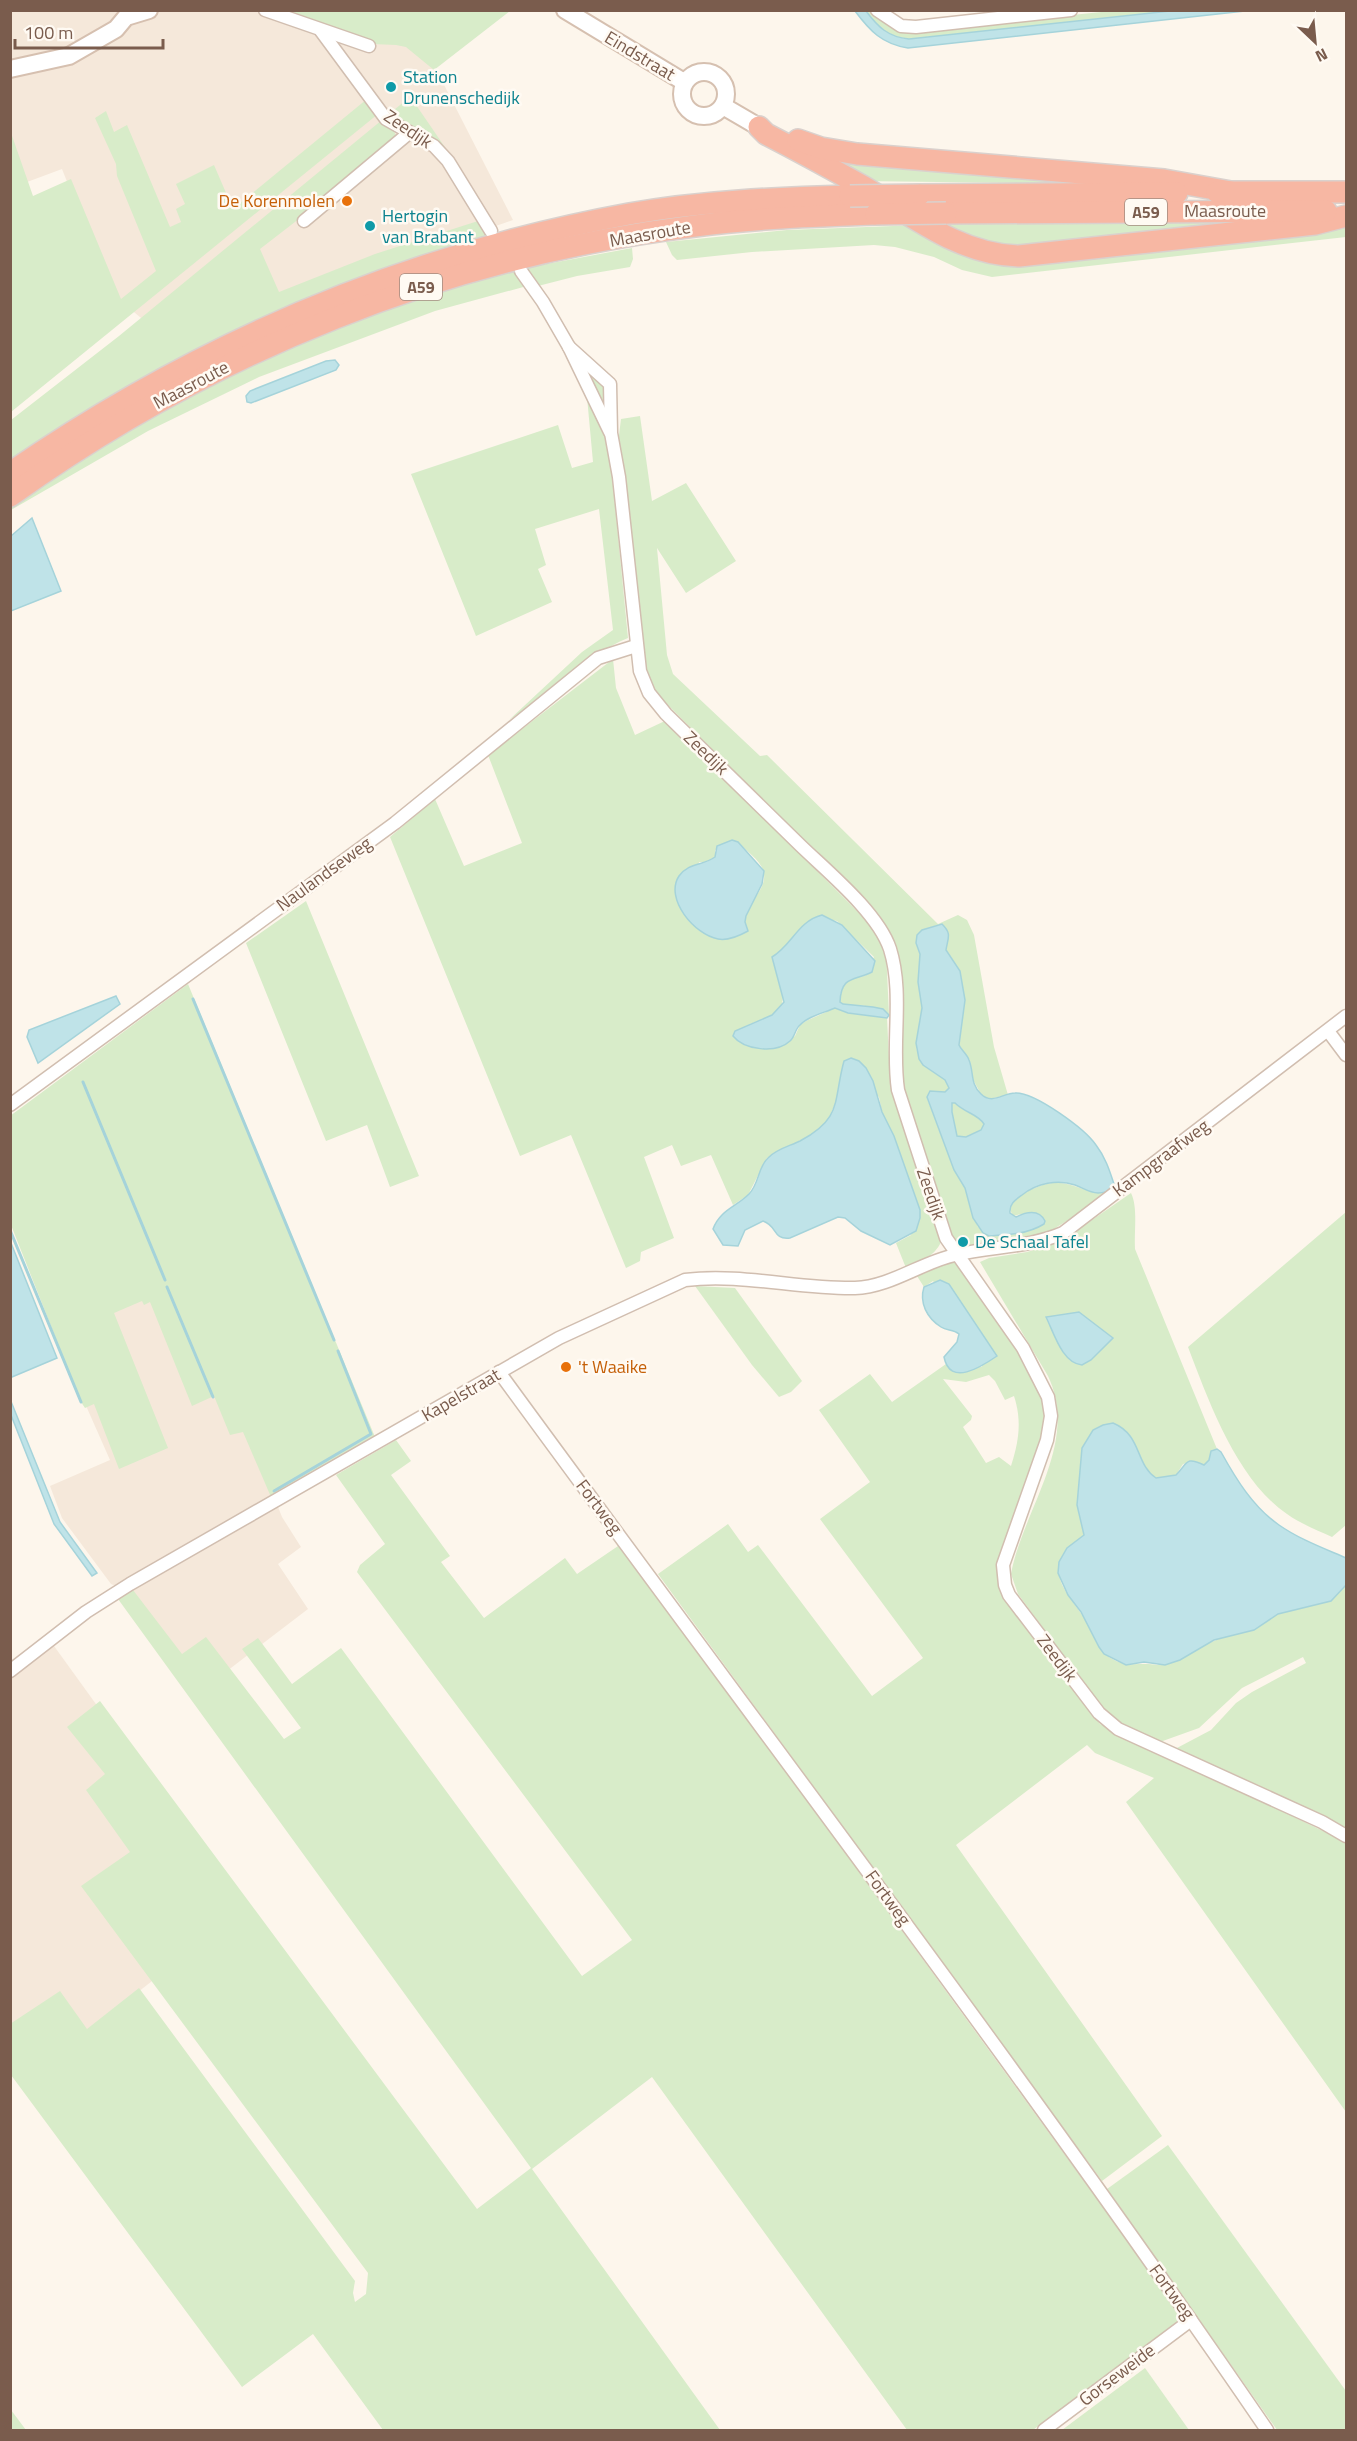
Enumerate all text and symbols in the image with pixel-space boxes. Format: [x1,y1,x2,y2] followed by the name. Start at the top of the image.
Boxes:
[15,12,164,50] scale bar
[1285,12,1345,72] north arrow
[24,19,73,46] text: 100 m
[600,24,681,88] street label: Eindstraat
[1311,42,1332,69] text: N
[403,63,520,111] place label: Station Drunenschedijk
[384,80,398,94] marker: Station Drunenschedijk
[378,102,438,155] street label: Zeedijk
[219,187,335,214] place label: De Korenmolen
[340,194,354,208] marker: De Korenmolen
[1184,197,1266,224] street label: Maasroute
[1125,199,1167,225] road number: A59
[382,202,475,250] place label: Hertogin van Brabant
[607,213,693,254] street label: Maasroute
[363,219,377,233] marker: Hertogin van Brabant
[400,274,442,300] road number: A59
[148,353,233,416] street label: Maasroute
[678,724,735,781] street label: Zeedijk
[270,830,377,918] street label: Naulandseweg
[1107,1112,1215,1203] street label: Kampgraafweg
[910,1164,953,1224] street label: Zeedijk
[975,1228,1089,1255] place label: De Schaal Tafel
[956,1235,970,1249] marker: De Schaal Tafel
[578,1353,647,1380] place label: 't Waaike
[559,1360,573,1374] marker: 't Waaike
[416,1361,506,1428] street label: Kapelstraat
[570,1473,629,1540] street label: Fortweg
[1030,1628,1085,1688] street label: Zeedijk
[859,1864,918,1931] street label: Fortweg
[1143,2258,1202,2325] street label: Fortweg
[1073,2337,1161,2412] street label: Gorseweide

